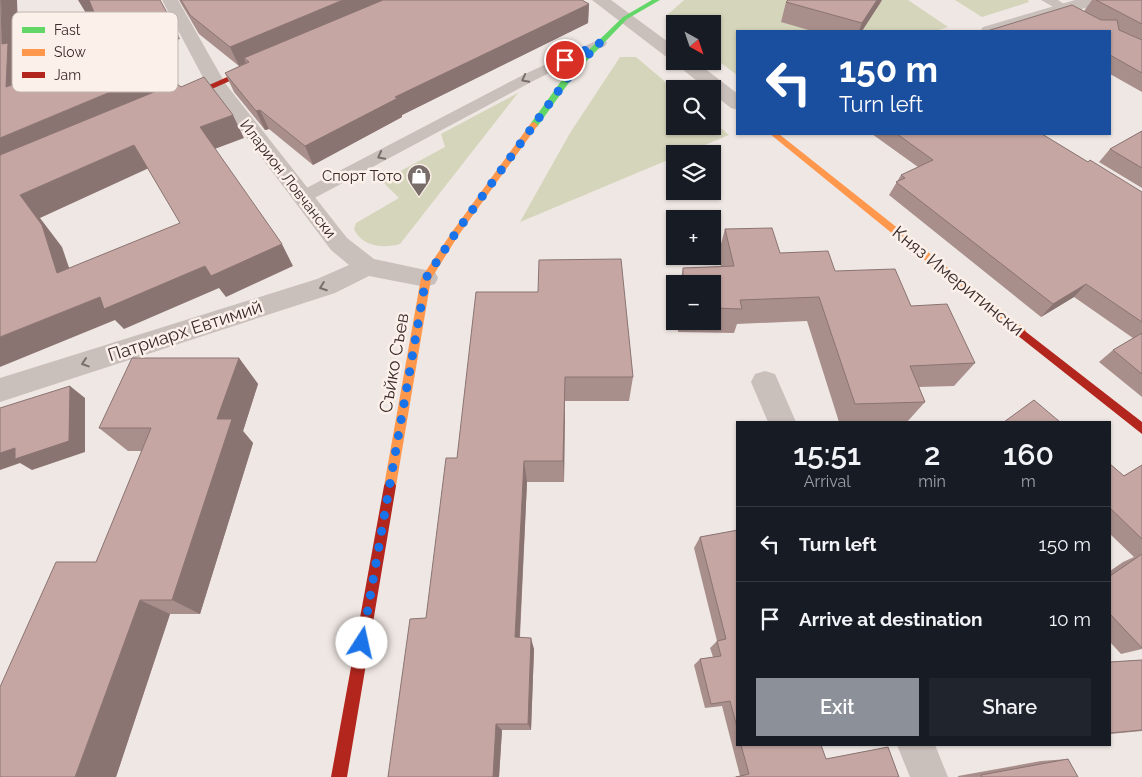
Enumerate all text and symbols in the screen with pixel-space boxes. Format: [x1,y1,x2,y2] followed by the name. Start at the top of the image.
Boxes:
[12,12,178,92] legend
[666,15,721,70] north arrow
[666,15,721,330] map controls
[54,22,81,38] text: Fast
[544,39,586,81] pin
[54,44,86,60] text: Slow
[551,46,579,74] icon: arrive
[839,49,938,90] text: 150 m
[756,50,821,115] icon: left
[54,67,81,83] text: Jam
[521,73,530,83] one-way arrow
[666,80,721,135] button: search
[839,91,923,117] text: Turn left
[236,116,340,242] street label: Иларион Ловчански
[666,145,721,200] button: layers
[377,150,386,160] one-way arrow
[406,163,432,197] shop icon: Спорт Тото
[322,167,402,185] place label: Спорт Тото
[666,210,721,265] button: +
[889,221,1028,340] street label: Княз Имеритински
[666,275,721,330] button: −
[319,281,328,291] one-way arrow
[105,296,265,365] street label: Патриарх Евтимий
[374,311,413,414] street label: Съйко Съев
[81,357,89,367] one-way arrow
[793,437,861,472] text: 15:51
[924,437,940,472] text: 2
[1003,437,1054,472] text: 160
[804,472,851,491] text: Arrival
[918,472,946,491] text: min
[1021,472,1036,491] text: m
[756,530,784,558] icon: left
[799,533,876,555] text: Turn left
[1039,533,1091,555] text: 150 m
[756,605,784,633] icon: arrive
[799,608,983,630] text: Arrive at destination
[1049,608,1091,630] text: 10 m
[335,616,387,668] position arrow
[756,678,919,736] button: Exit
[929,678,1091,736] button: Share

